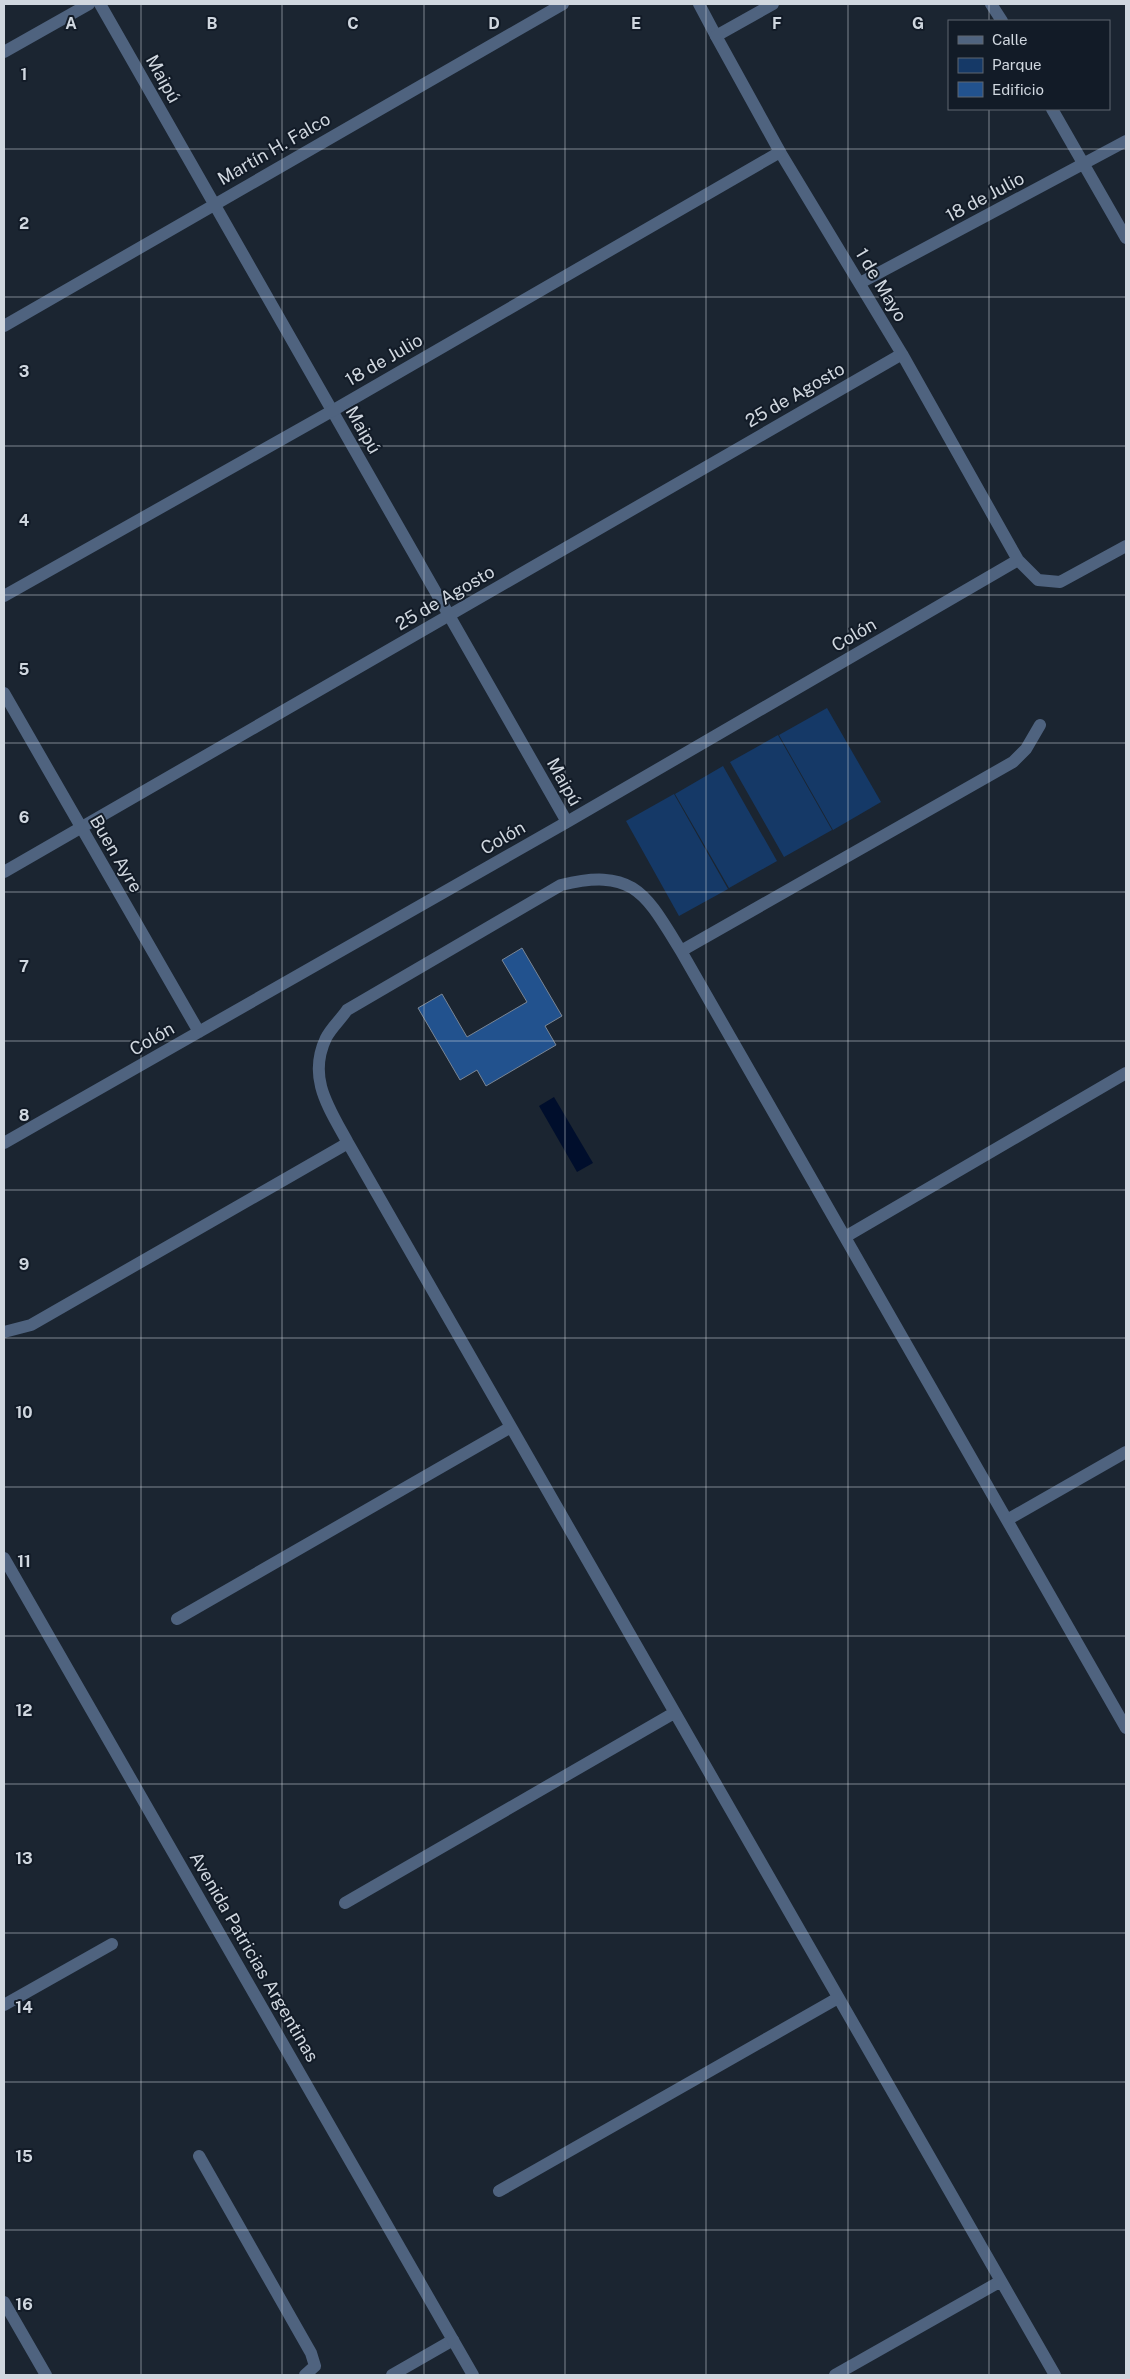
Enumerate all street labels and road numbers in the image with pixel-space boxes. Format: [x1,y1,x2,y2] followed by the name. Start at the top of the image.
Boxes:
[142,51,185,106] street label: Maipú
[214,108,334,189] street label: Martín H. Falco
[942,167,1028,226] street label: 18 de Julio
[851,244,912,325] street label: 1 de Mayo
[341,329,426,390] street label: 18 de Julio
[741,358,848,431] street label: 25 de Agosto
[341,402,385,457] street label: Maipú
[391,561,498,634] street label: 25 de Agosto
[828,613,880,656] street label: Colón
[543,754,586,809] street label: Maipú
[86,811,147,896] street label: Buen Ayre
[477,816,529,859] street label: Colón
[126,1017,178,1060] street label: Colón
[186,1848,323,2065] street label: Avenida Patricias Argentinas

